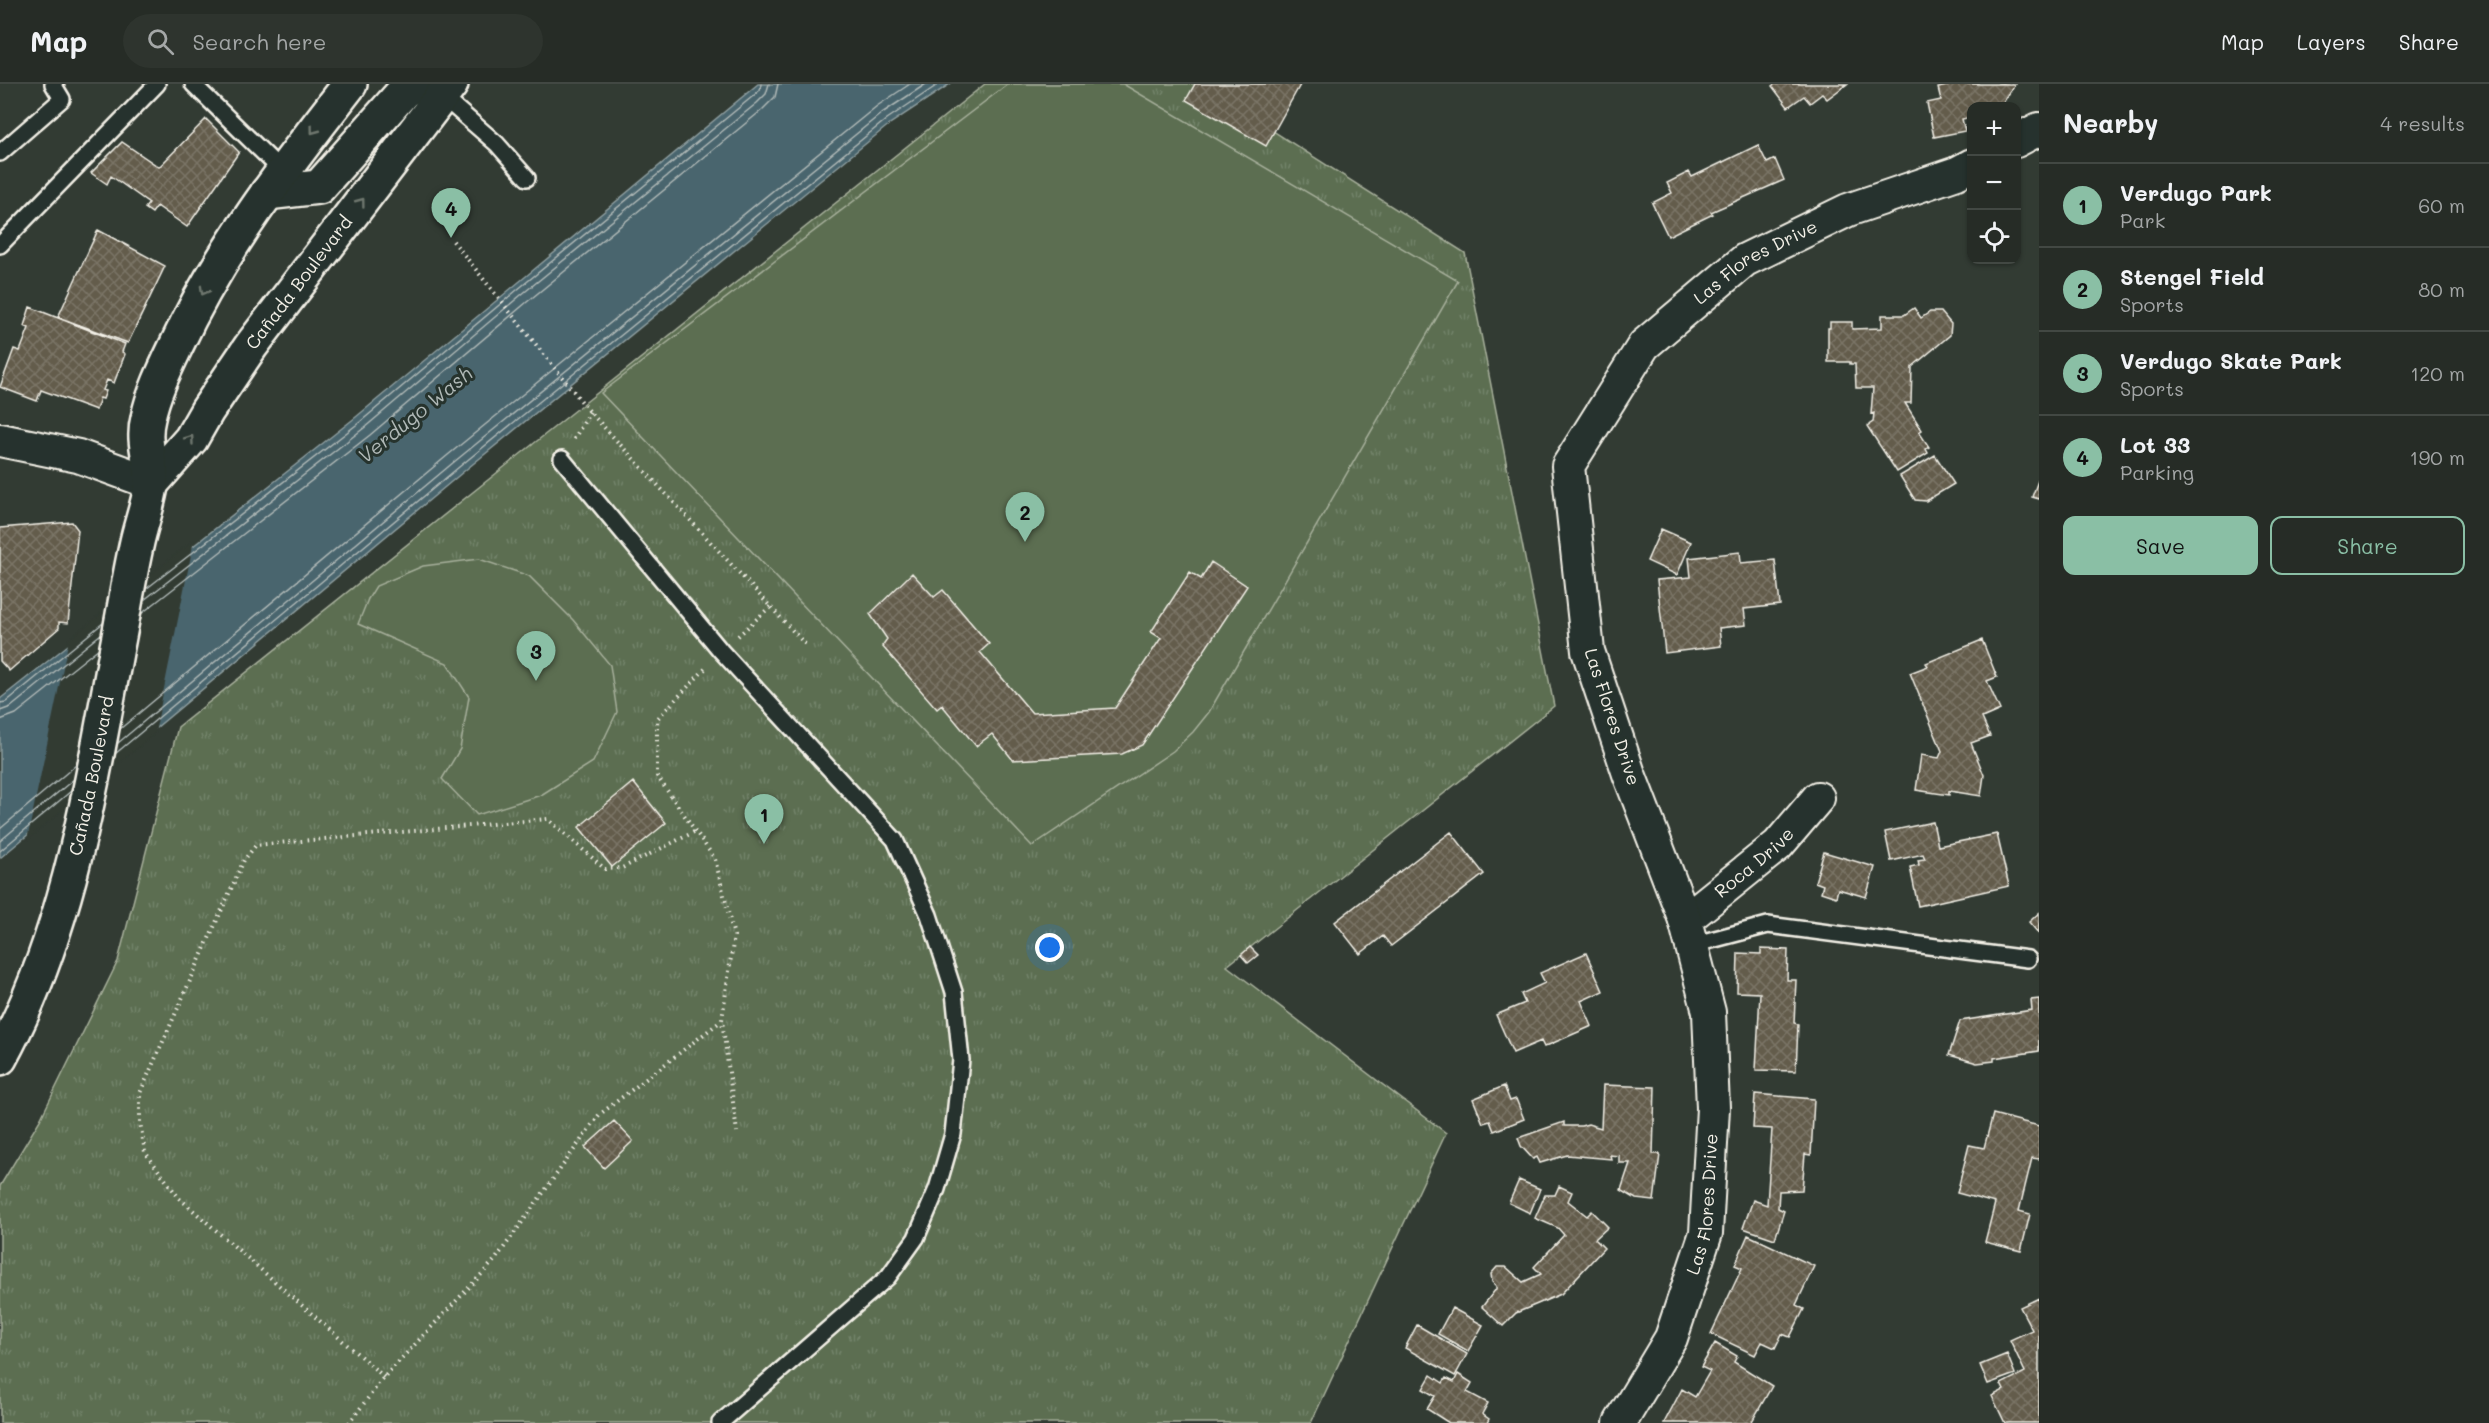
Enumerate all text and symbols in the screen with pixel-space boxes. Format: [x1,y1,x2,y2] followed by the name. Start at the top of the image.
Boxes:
[123,14,543,68] search box
[30,23,87,59] text: Map
[144,25,177,58] icon: search
[192,27,326,56] text: Search here
[2221,28,2264,55] text: Map
[2297,28,2366,55] text: Layers
[2399,28,2459,55] text: Share
[1967,102,2021,264] map controls
[1967,102,2021,156] button: +
[2063,106,2158,140] text: Nearby
[2380,110,2465,136] text: 4 results
[311,124,322,135] one-way arrow
[1967,156,2021,210] button: −
[2120,178,2272,207] text: Verdugo Park
[432,188,470,238] pin: 4
[2078,192,2087,218] text: 1
[2418,192,2465,218] text: 60 m
[353,198,364,209] one-way arrow
[2120,207,2165,233] text: Park
[240,210,357,354] street label: Cañada Boulevard
[1967,210,2021,264] button: locate
[1688,214,1821,309] street label: Las Flores Drive
[2120,262,2264,291] text: Stengel Field
[2077,276,2088,302] text: 2
[2418,276,2465,302] text: 80 m
[200,285,211,295] one-way arrow
[2120,291,2184,317] text: Sports
[2120,346,2342,375] text: Verdugo Skate Park
[352,360,477,468] water label: Verdugo Wash
[2077,360,2089,386] text: 3
[2410,360,2465,386] text: 120 m
[2120,375,2184,401] text: Sports
[2120,430,2190,459] text: Lot 33
[183,434,194,445] one-way arrow
[2076,444,2089,470] text: 4
[2410,444,2465,470] text: 190 m
[2120,459,2194,485] text: Parking
[1006,492,1044,542] pin: 2
[2063,516,2258,575] button: Save
[2270,516,2465,575] button: Share
[516,632,556,681] pin: 3
[1579,645,1646,788] street label: Las Flores Drive
[63,694,119,858] street label: Cañada Boulevard
[744,794,783,844] pin: 1
[1709,822,1799,903] street label: Roca Drive
[1035,933,1064,962] your location
[1680,1133,1723,1277] street label: Las Flores Drive

